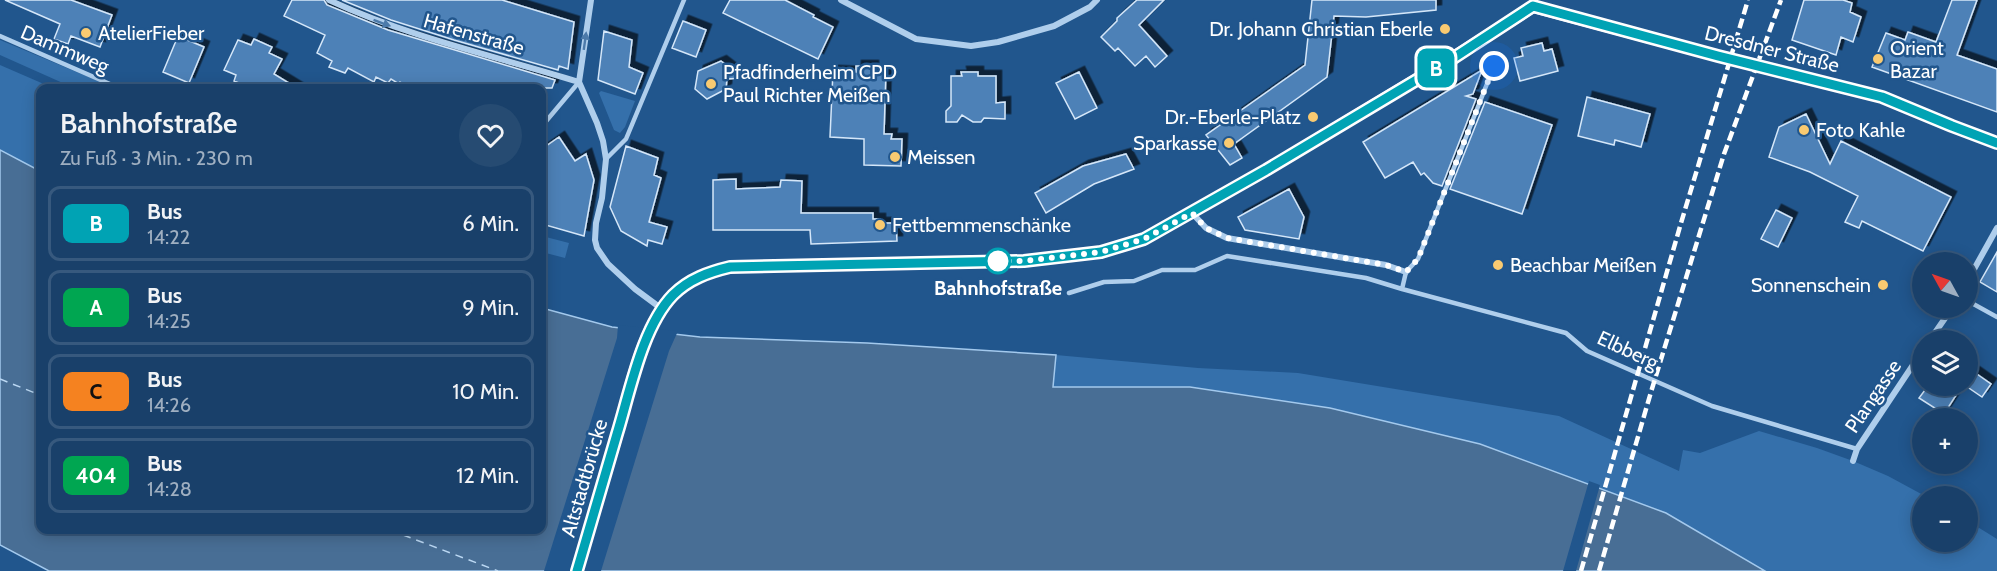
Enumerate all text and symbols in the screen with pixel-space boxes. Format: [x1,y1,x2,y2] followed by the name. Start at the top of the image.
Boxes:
[421,8,527,60] street label: Hafenstraße
[1209,17,1433,41] place label: Dr. Johann Christian Eberle
[373,18,391,28] one-way arrow
[17,20,114,79] street label: Dammweg
[98,21,205,45] place label: AtelierFieber
[1702,21,1842,77] street label: Dresdner Straße
[1438,22,1452,36] marker: Dr. Johann Christian Eberle
[79,26,93,40] marker: AtelierFieber
[581,32,590,51] one-way arrow
[1890,36,1944,83] place label: Orient Bazar
[1416,48,1456,88] line badge: B
[1479,51,1509,81] your location
[1871,52,1885,66] marker: Orient Bazar
[1429,56,1443,81] text: B
[723,60,897,107] place label: Pfadfinderheim CPD Paul Richter Meißen
[704,77,718,91] marker: Pfadfinderheim CPD Paul Richter Meißen
[459,104,522,167] button: heart
[1165,105,1301,129] place label: Dr.-Eberle-Platz
[60,106,238,140] text: Bahnhofstraße
[1306,110,1320,124] marker: Dr.-Eberle-Platz
[1816,118,1905,142] place label: Foto Kahle
[1797,123,1811,137] marker: Foto Kahle
[1133,131,1217,155] place label: Sparkasse
[1222,136,1236,150] marker: Sparkasse
[907,145,975,169] place label: Meissen
[60,146,253,170] text: Zu Fuß · 3 Min. · 230 m
[888,150,902,164] marker: Meissen
[147,198,182,225] text: Bus
[462,210,519,237] text: 6 Min.
[89,211,103,236] text: B
[892,213,1071,237] place label: Fettbemmenschänke
[873,218,887,232] marker: Fettbemmenschänke
[147,225,190,249] text: 14:22
[985,248,1011,274] marker: Bahnhofstraße
[1912,252,1978,318] north arrow
[1912,252,1978,552] map controls
[1510,253,1657,277] place label: Beachbar Meißen
[1491,258,1505,272] marker: Beachbar Meißen
[1751,273,1871,297] place label: Sonnenschein
[934,276,1062,300] place label: Bahnhofstraße
[1876,278,1890,292] marker: Sonnenschein
[147,282,182,309] text: Bus
[462,294,519,321] text: 9 Min.
[89,295,103,320] text: A
[147,309,191,333] text: 14:25
[1594,326,1663,375] street label: Elbberg
[1912,330,1978,396] button: layers
[1840,355,1906,437] street label: Plangasse
[147,366,182,393] text: Bus
[452,378,519,405] text: 10 Min.
[90,379,102,404] text: C
[147,393,191,417] text: 14:26
[1912,408,1978,474] button: +
[556,416,612,540] street label: Altstadtbrücke
[147,450,182,477] text: Bus
[456,462,519,489] text: 12 Min.
[76,463,116,488] text: 404
[147,477,192,501] text: 14:28
[1912,486,1978,552] button: −

